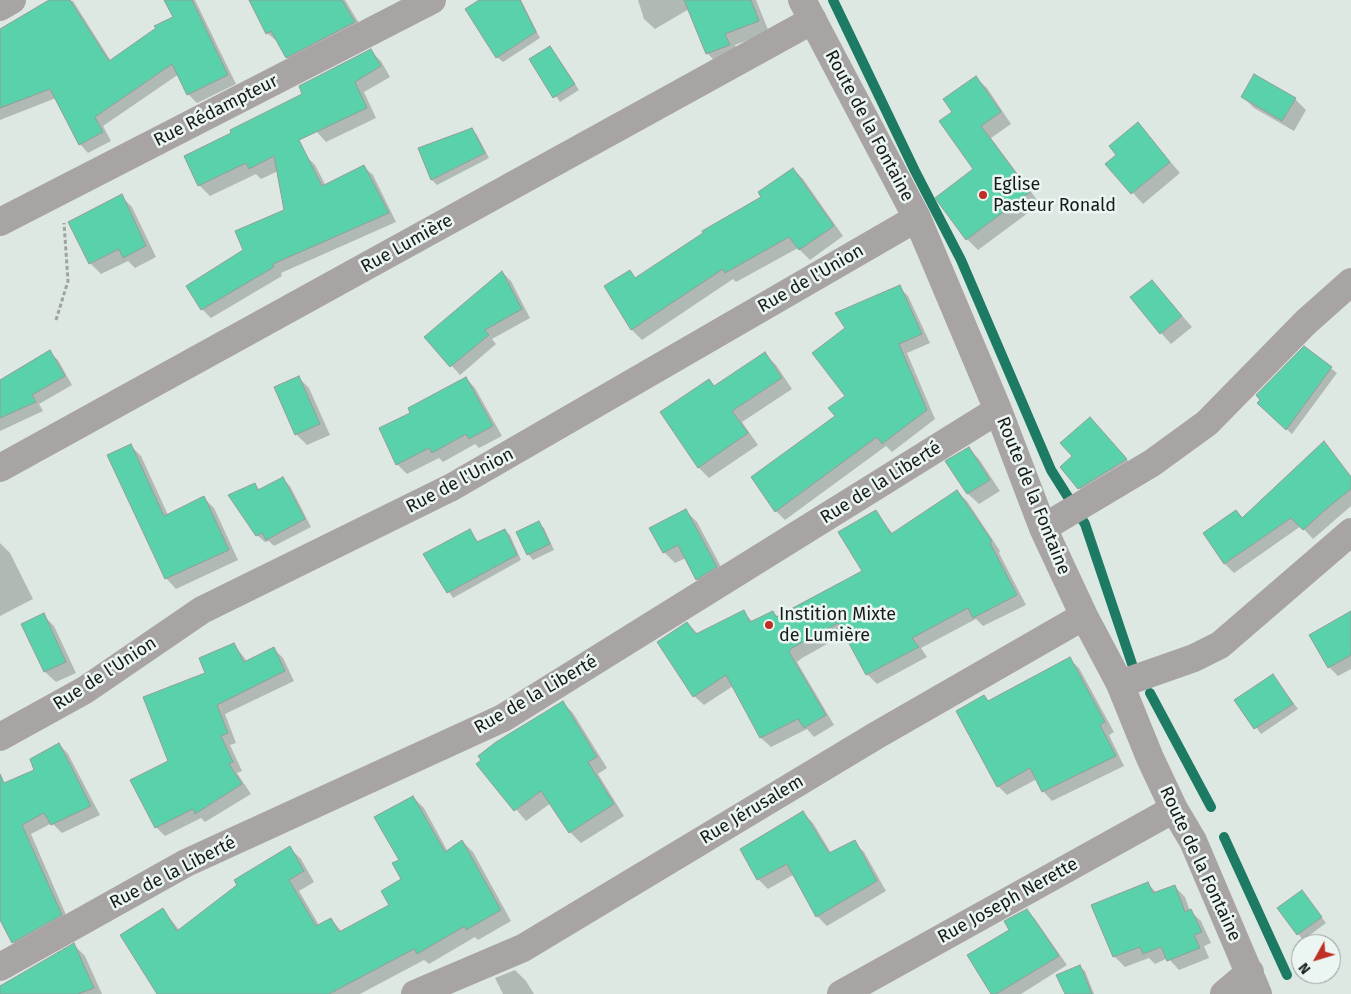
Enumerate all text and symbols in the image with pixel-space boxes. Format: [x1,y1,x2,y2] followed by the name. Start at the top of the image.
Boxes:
[820,47,918,205] street label: Route de la Fontaine
[150,70,282,152] street label: Rue Rédampteur
[993,174,1116,216] place label: Eglise Pasteur Ronald
[977,189,989,201] marker: Eglise Pasteur Ronald
[357,210,457,278] street label: Rue Lumière
[754,240,868,318] street label: Rue de l'Union
[991,414,1075,578] street label: Route de la Fontaine
[817,437,945,529] street label: Rue de la Liberté
[402,444,518,518] street label: Rue de l'Union
[779,604,896,646] place label: Instition Mixte de Lumière
[763,619,775,631] marker: Instition Mixte de Lumière
[49,633,161,715] street label: Rue de l'Union
[471,651,601,739] street label: Rue de la Liberté
[696,771,808,849] street label: Rue Jérusalem
[1155,783,1245,945] street label: Route de la Fontaine
[106,832,240,914] street label: Rue de la Liberté
[934,853,1082,949] street label: Rue Joseph Nerette
[1291,934,1341,984] north arrow
[1295,959,1314,977] text: N

